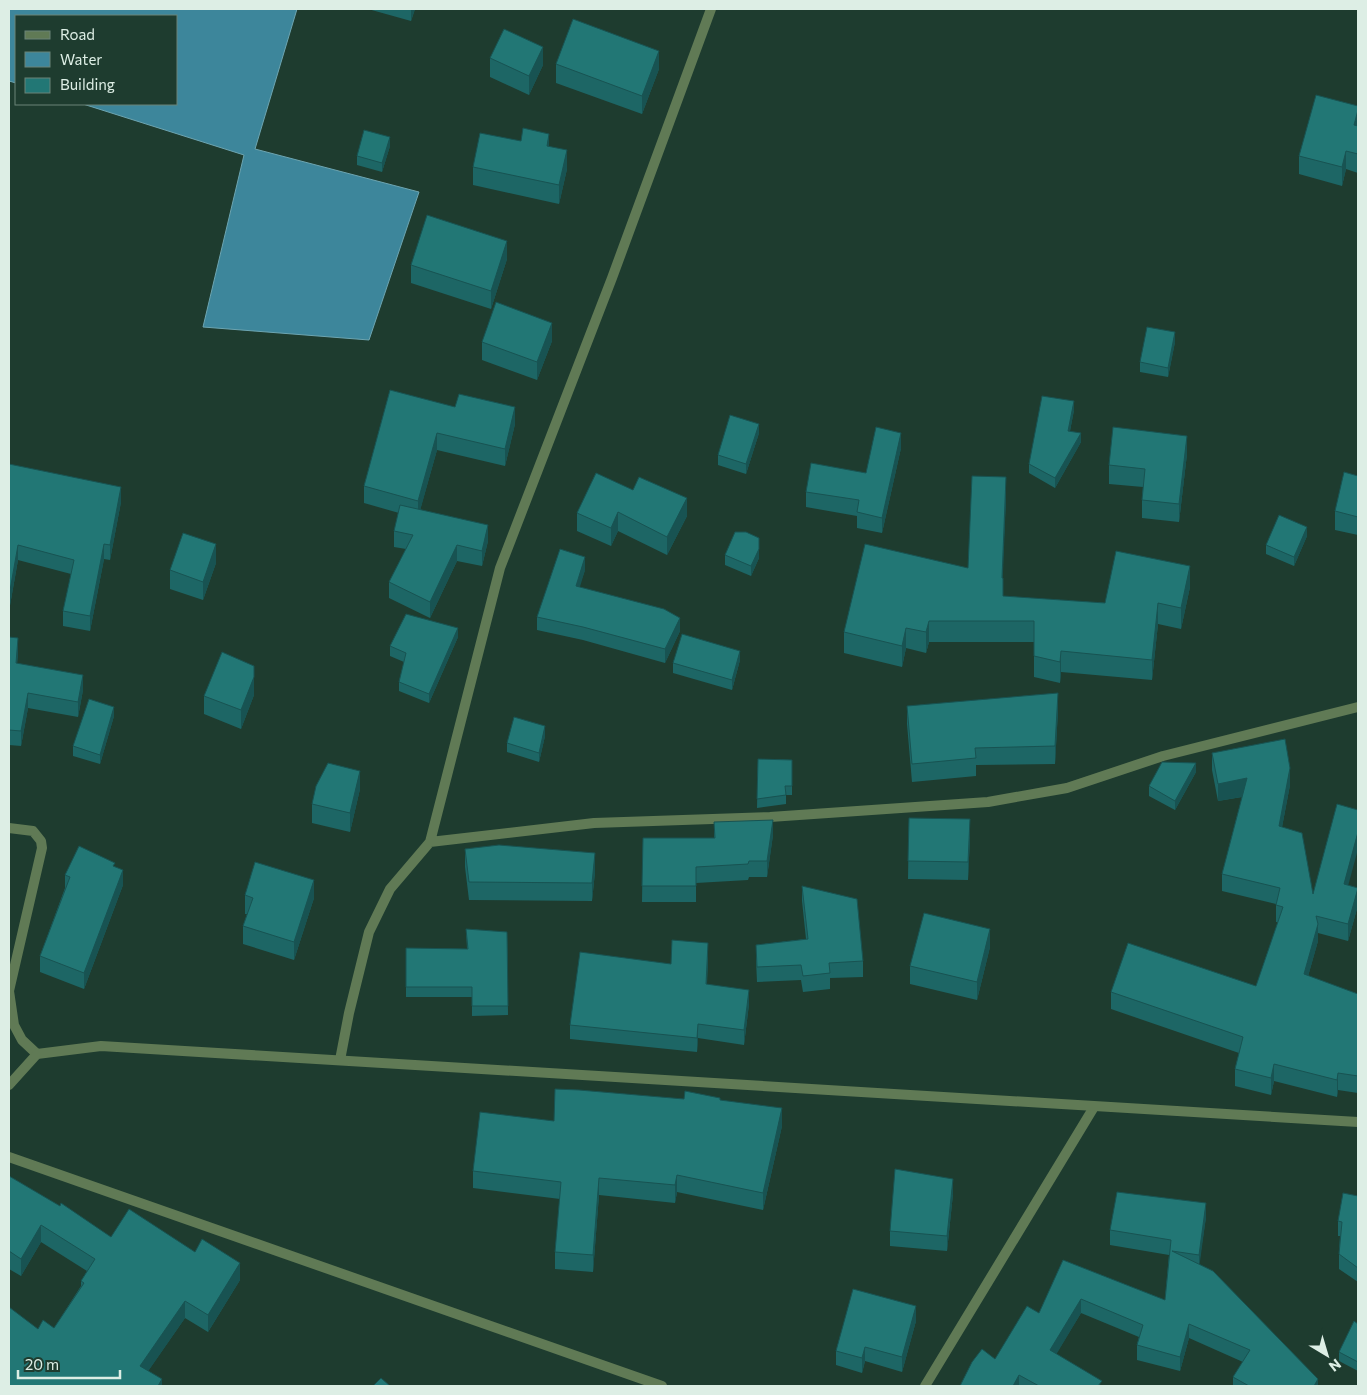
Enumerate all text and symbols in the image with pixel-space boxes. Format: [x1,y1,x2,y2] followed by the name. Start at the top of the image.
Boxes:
[15,15,178,105] legend
[60,25,95,43] text: Road
[60,50,102,68] text: Water
[60,75,115,93] text: Building
[1302,1330,1352,1380] north arrow
[18,1348,120,1380] scale bar
[25,1355,59,1373] text: 20 m
[1326,1356,1345,1376] text: N

